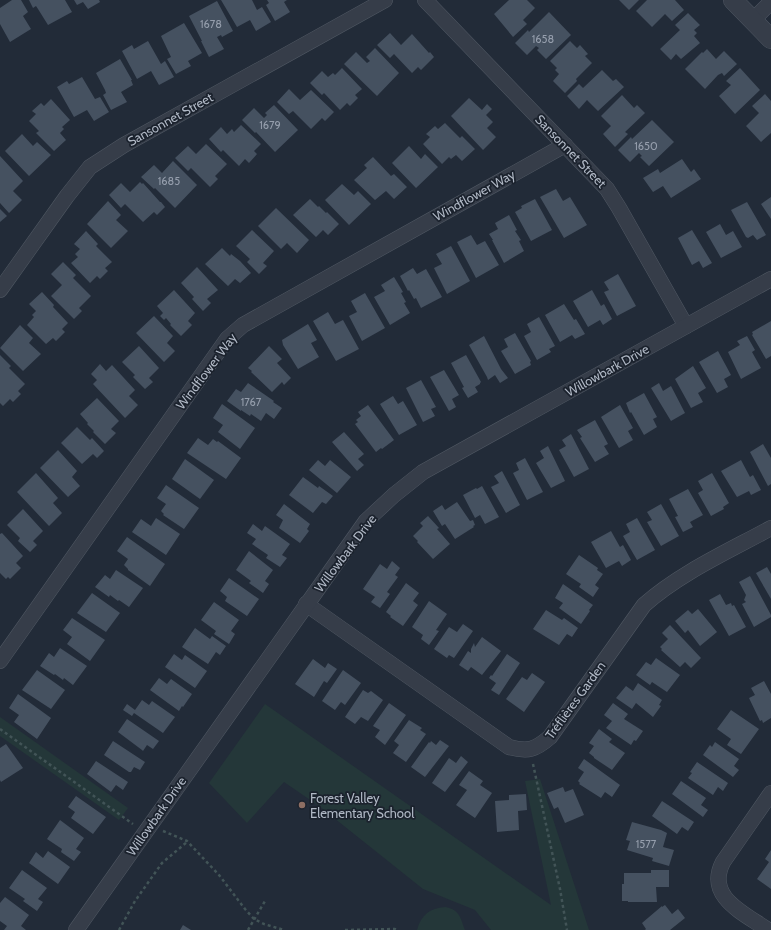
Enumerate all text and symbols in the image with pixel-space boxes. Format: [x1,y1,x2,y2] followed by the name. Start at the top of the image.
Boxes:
[200,17,222,31] house number: 1678
[532,32,554,46] house number: 1658
[124,89,216,149] street label: Sansonnet Street
[532,111,610,191] street label: Sansonnet Street
[259,118,281,132] house number: 1679
[634,139,658,153] house number: 1650
[430,166,518,224] street label: Windflower Way
[158,174,180,188] house number: 1685
[172,329,240,412] street label: Windflower Way
[562,340,652,400] street label: Willowbark Drive
[241,395,262,409] house number: 1767
[311,511,380,595] street label: Willowbark Drive
[541,658,609,742] street label: Tréflières Garden
[123,773,189,859] street label: Willowbark Drive
[310,790,414,821] place label: Forest Valley Elementary School
[297,800,307,810] marker: Forest Valley Elementary School
[636,837,657,851] house number: 1577

